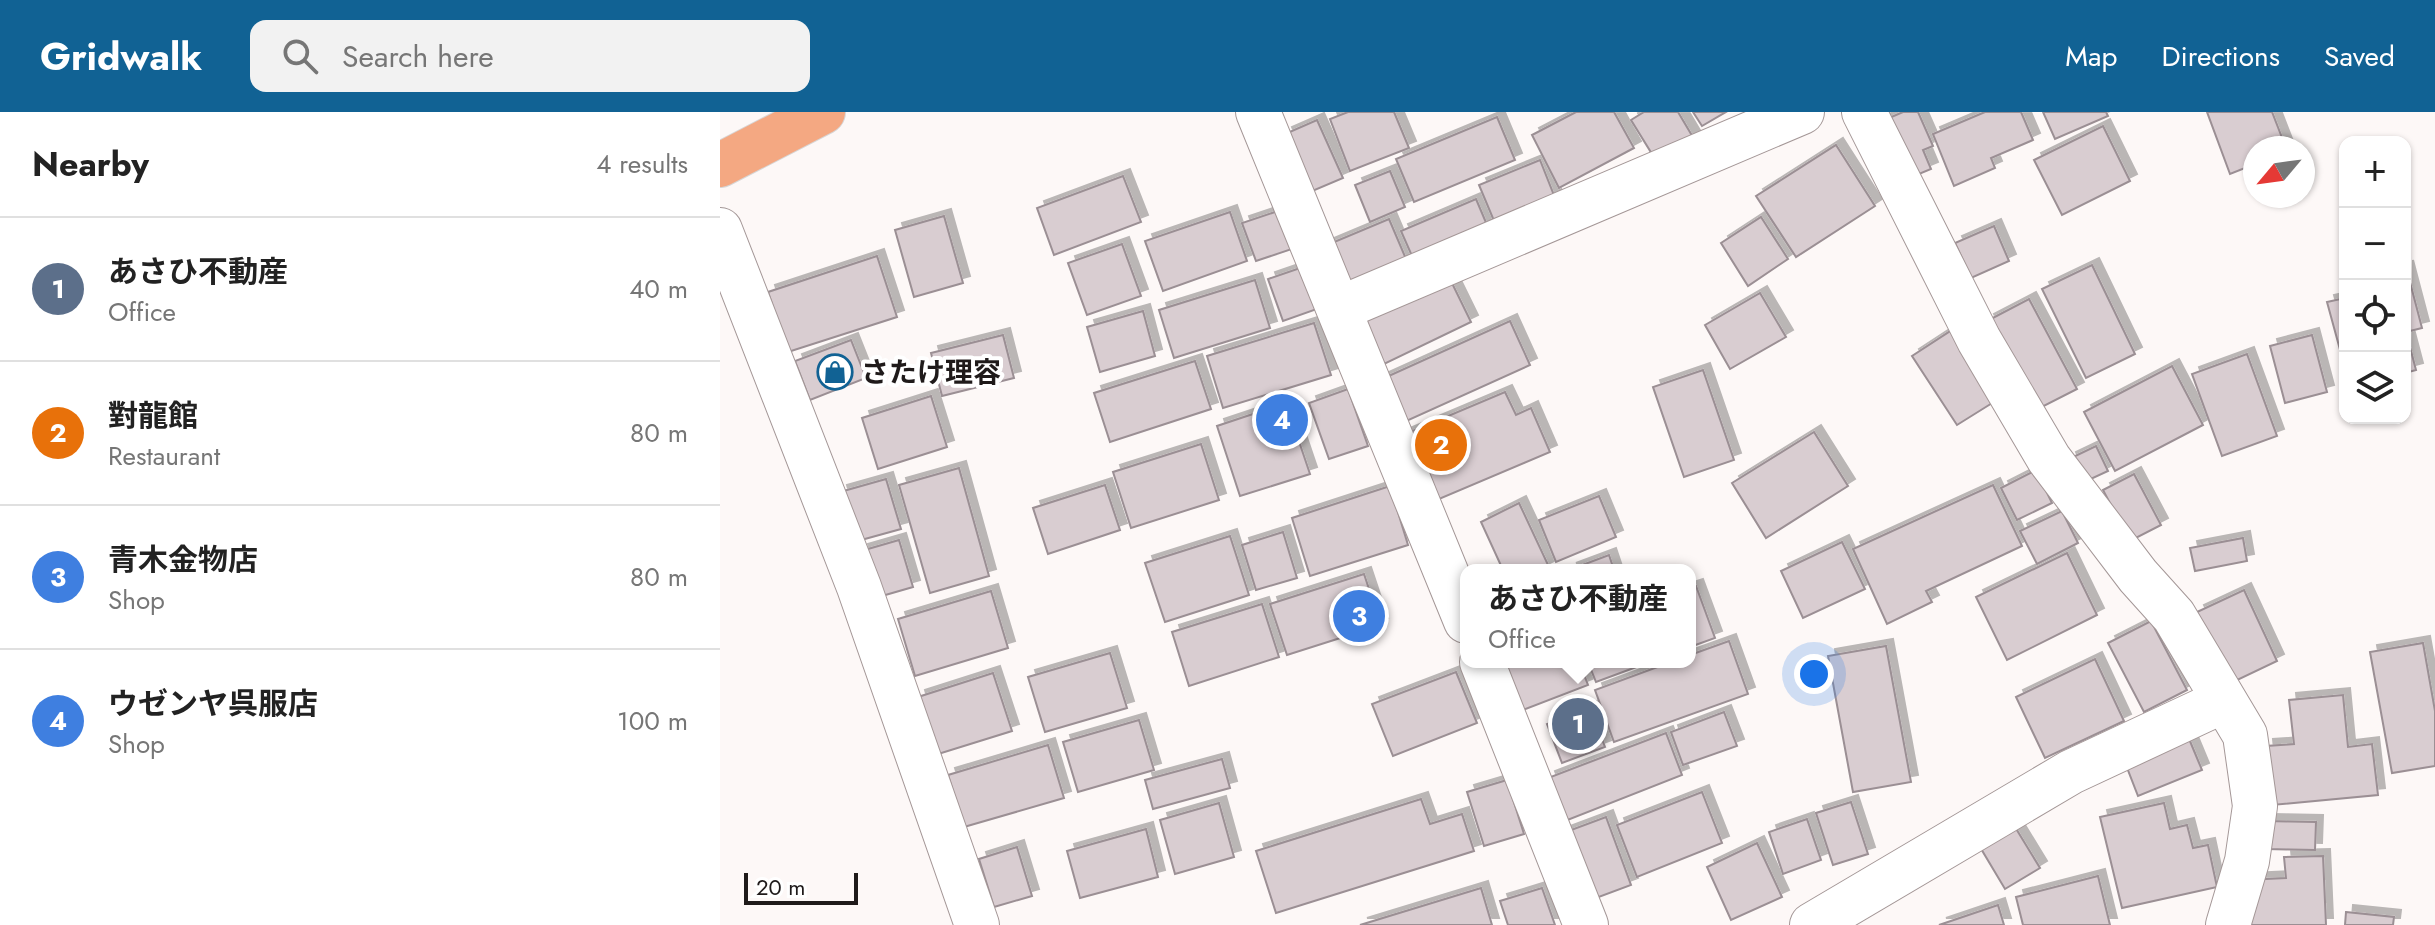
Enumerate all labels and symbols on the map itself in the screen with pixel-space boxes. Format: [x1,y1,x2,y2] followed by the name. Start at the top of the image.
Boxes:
[2243,136,2315,208] north arrow
[861,352,1001,393] place label: さたけ理容
[816,353,854,391] shop icon: さたけ理容
[1256,390,1308,450] pin: 4
[1415,415,1467,475] pin: 2
[1333,586,1385,646] pin: 3
[1794,654,1834,694] your location
[1552,694,1604,754] pin: 1
[744,869,858,905] scale bar

